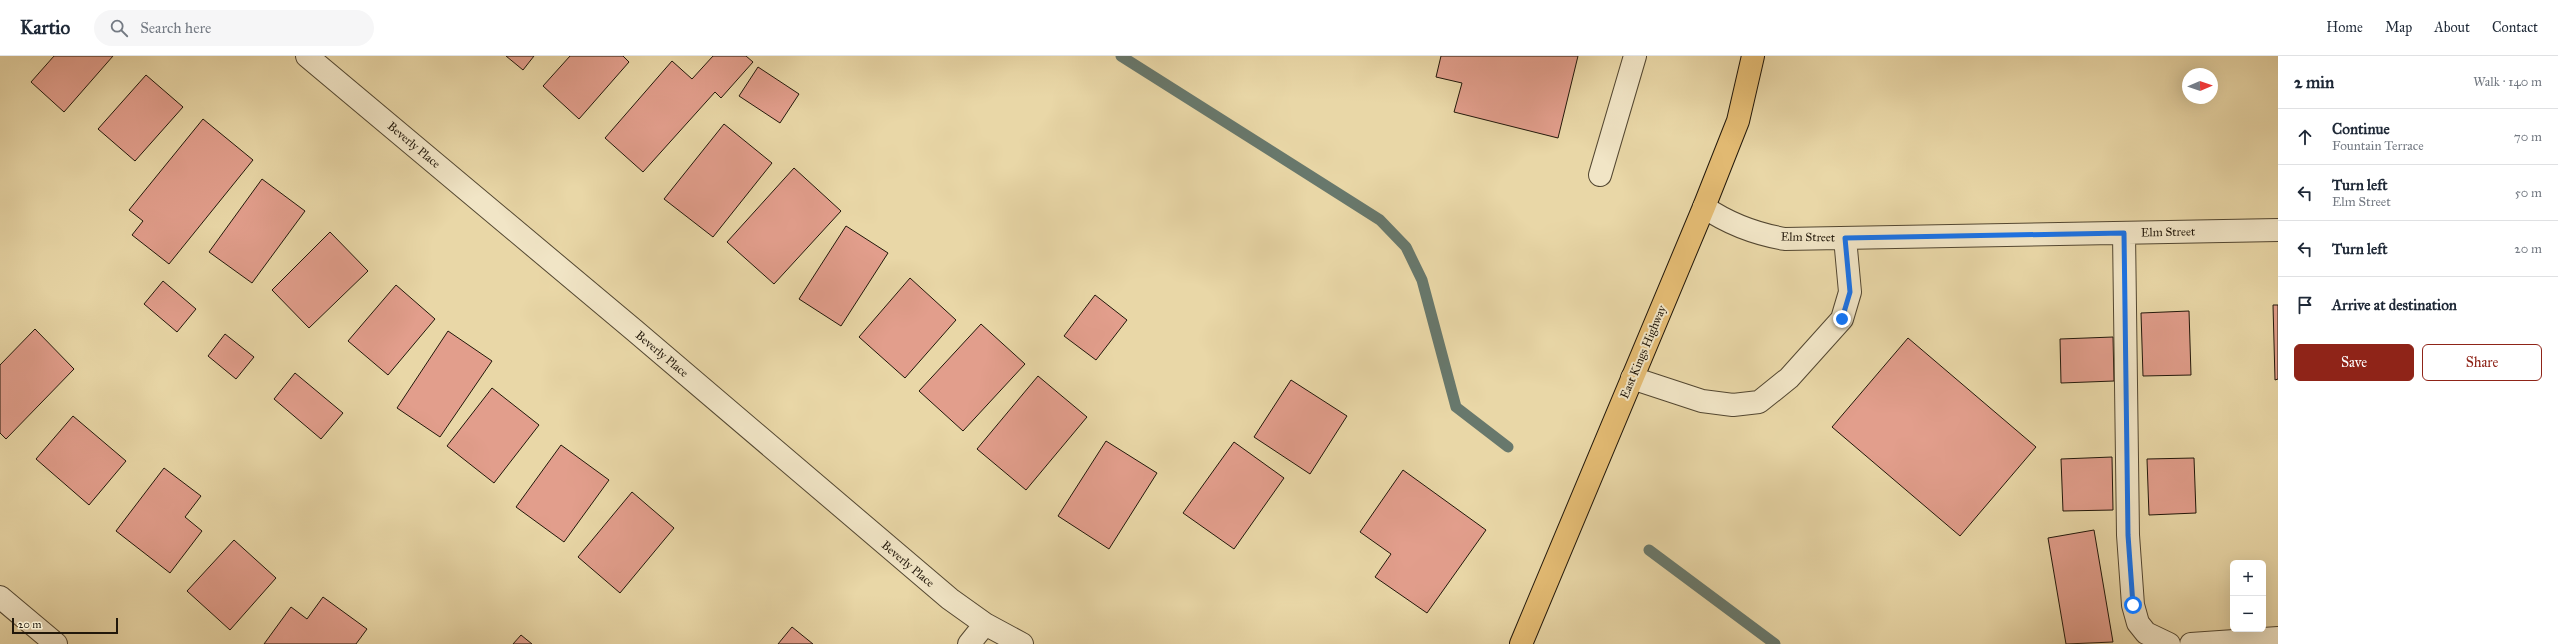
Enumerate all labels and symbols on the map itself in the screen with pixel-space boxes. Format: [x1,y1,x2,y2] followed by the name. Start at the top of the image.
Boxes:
[2182,68,2218,104] north arrow
[385,119,443,171] street label: Beverly Place
[2141,225,2196,239] street label: Elm Street
[1781,230,1836,244] street label: Elm Street
[1617,303,1670,401] street label: East Kings Highway
[1833,310,1851,328] route end
[633,328,691,380] street label: Beverly Place
[879,538,937,590] street label: Beverly Place
[2124,596,2142,614] route start
[12,616,118,635] scale bar

